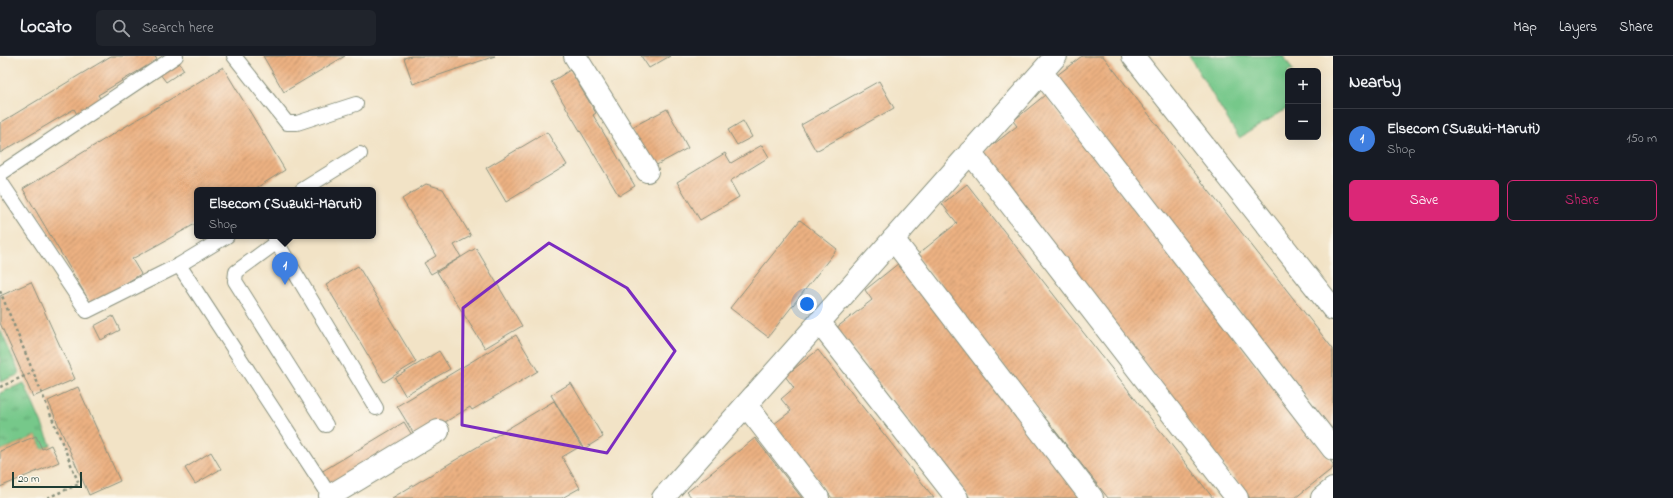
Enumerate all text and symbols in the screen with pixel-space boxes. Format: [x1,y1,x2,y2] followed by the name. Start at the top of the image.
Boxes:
[96,10,376,46] search box
[20,14,72,41] text: Locato
[110,17,132,39] icon: search
[142,17,214,39] text: Search here
[1513,17,1537,38] text: Map
[1559,17,1597,38] text: Layers
[1619,17,1653,38] text: Share
[1285,68,1321,140] map controls
[1285,68,1321,104] button: +
[1349,70,1401,95] text: Nearby
[1285,104,1321,140] button: −
[1387,118,1540,140] text: Elsecom (Suzuki-Maruti)
[1360,129,1364,148] text: 1
[1626,129,1657,148] text: 150 m
[1387,140,1415,159] text: Shop
[1349,180,1499,221] button: Save
[1507,180,1657,221] button: Share
[194,187,376,239] popup
[209,193,361,215] text: Elsecom (Suzuki-Maruti)
[209,215,237,234] text: Shop
[272,252,298,285] pin: 1
[797,294,817,314] your location
[12,470,82,489] scale bar
[18,471,40,487] text: 20 m

